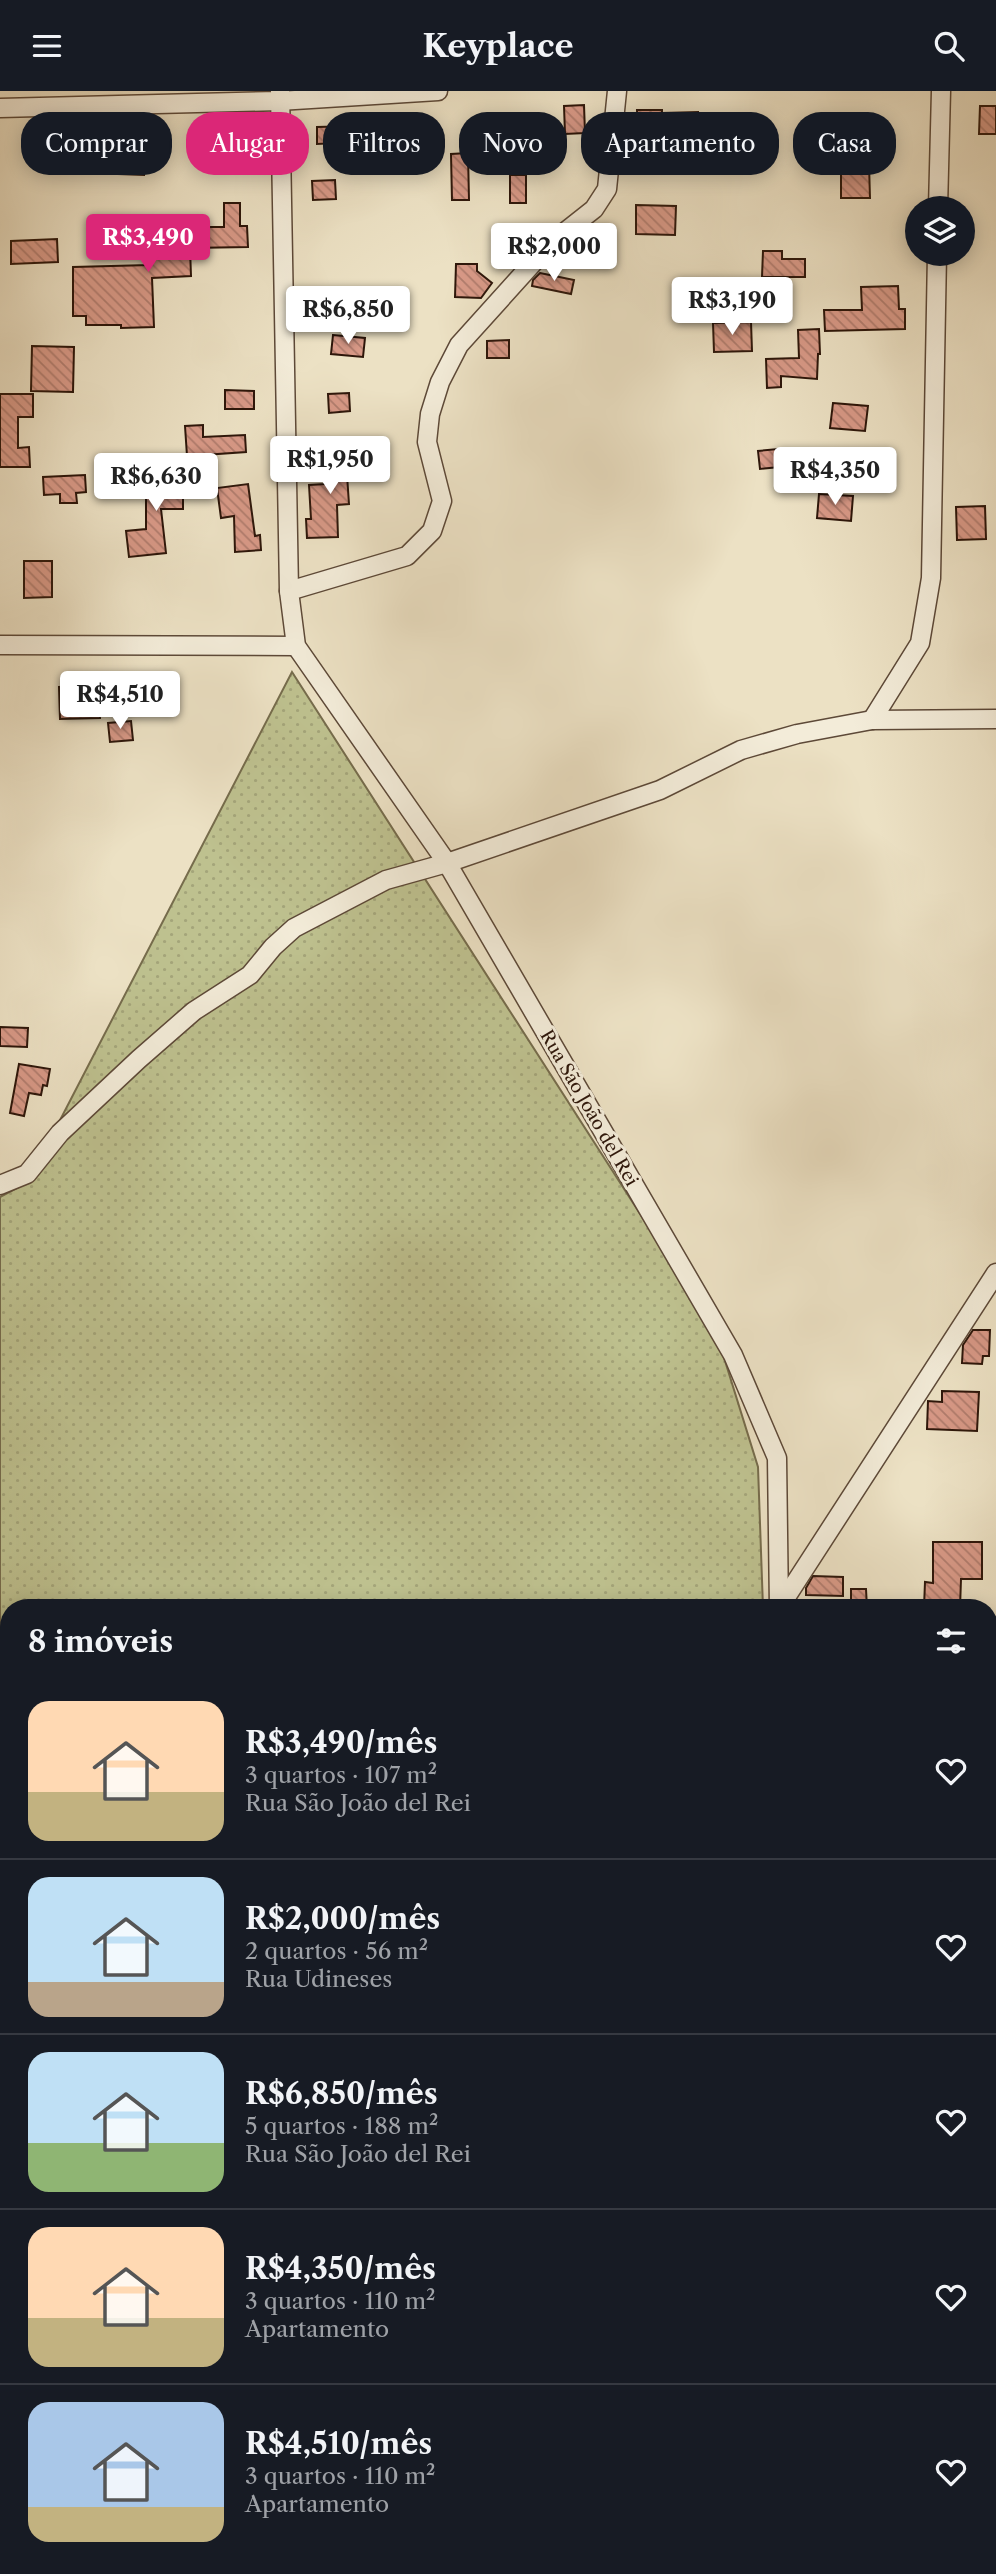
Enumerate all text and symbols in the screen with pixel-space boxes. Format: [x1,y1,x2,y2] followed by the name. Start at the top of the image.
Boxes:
[422,26,574,65] text: Keyplace
[28,27,66,65] icon: menu
[930,27,968,65] icon: search
[21,112,172,175] chip: Comprar
[186,112,309,175] chip: Alugar
[323,112,445,175] chip: Filtros
[459,112,567,175] chip: Novo
[581,112,779,175] chip: Apartamento
[793,112,896,175] chip: Casa
[905,196,975,266] map controls
[905,196,975,266] button: layers
[83,215,213,274] pin: R$3,490
[102,223,194,251] text: R$3,490
[489,223,619,283] pin: R$2,000
[507,232,601,260] text: R$2,000
[667,278,797,337] pin: R$3,190
[688,286,776,314] text: R$3,190
[283,287,413,346] pin: R$6,850
[302,295,394,323] text: R$6,850
[265,437,395,496] pin: R$1,950
[286,445,374,473] text: R$1,950
[770,447,900,507] pin: R$4,350
[91,453,221,513] pin: R$6,630
[790,456,880,484] text: R$4,350
[110,462,202,490] text: R$6,630
[55,671,185,731] pin: R$4,510
[76,680,164,708] text: R$4,510
[535,1026,643,1190] street label: Rua São João del Rei
[932,1622,970,1660] icon: filters
[28,1623,173,1660] text: 8 imóveis
[245,1724,437,1761] text: R$3,490/mês
[84,1729,168,1813] icon: home
[932,1752,970,1790] icon: heart
[245,1761,437,1789] text: 3 quartos · 107 m²
[245,1789,471,1817] text: Rua São João del Rei
[245,1900,440,1937] text: R$2,000/mês
[84,1905,168,1989] icon: home
[932,1928,970,1966] icon: heart
[245,1937,428,1965] text: 2 quartos · 56 m²
[245,1965,392,1993] text: Rua Udineses
[245,2075,438,2112] text: R$6,850/mês
[84,2080,168,2164] icon: home
[932,2103,970,2141] icon: heart
[245,2112,438,2140] text: 5 quartos · 188 m²
[245,2140,471,2168] text: Rua São João del Rei
[245,2250,436,2287] text: R$4,350/mês
[84,2255,168,2339] icon: home
[932,2278,970,2316] icon: heart
[245,2287,436,2315] text: 3 quartos · 110 m²
[245,2315,389,2343] text: Apartamento
[245,2425,432,2462] text: R$4,510/mês
[84,2430,168,2514] icon: home
[932,2453,970,2491] icon: heart
[245,2462,436,2490] text: 3 quartos · 110 m²
[245,2490,389,2518] text: Apartamento

